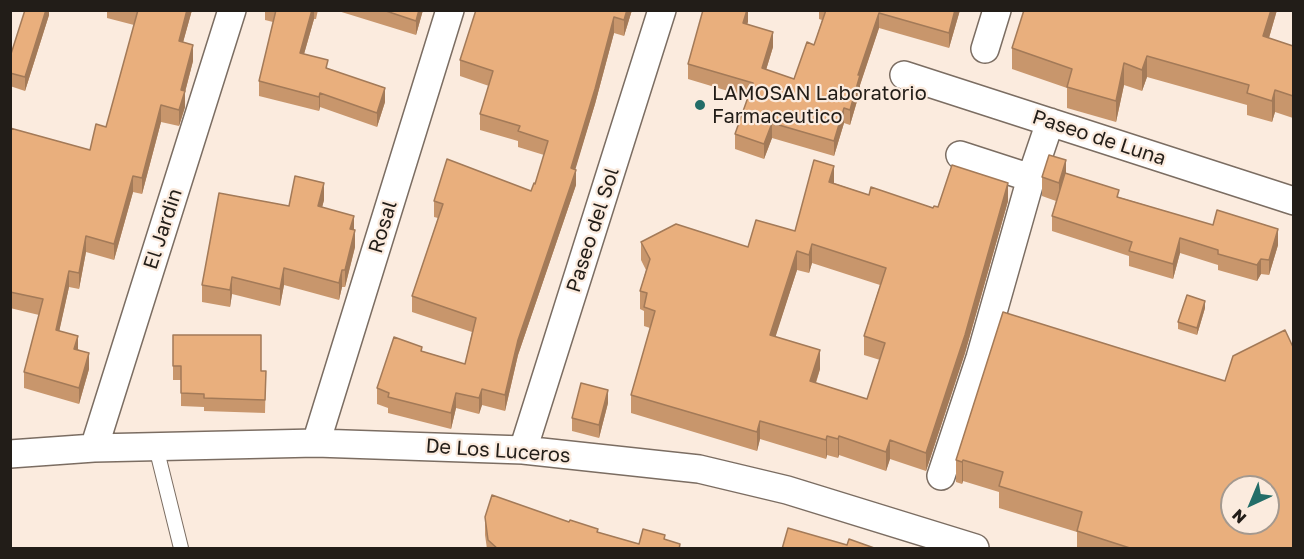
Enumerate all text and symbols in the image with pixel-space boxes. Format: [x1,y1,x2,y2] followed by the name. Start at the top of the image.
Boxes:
[712,82,927,129] place label: LAMOSAN Laboratorio Farmaceutico
[693,98,707,112] marker: LAMOSAN Laboratorio Farmaceutico
[1029,105,1169,171] street label: Paseo de Luna
[562,165,624,295] street label: Paseo del Sol
[139,186,187,272] street label: El Jardin
[364,198,402,256] street label: Rosal
[425,434,571,468] street label: De Los Luceros
[1220,475,1280,535] north arrow
[1228,505,1250,528] text: N

